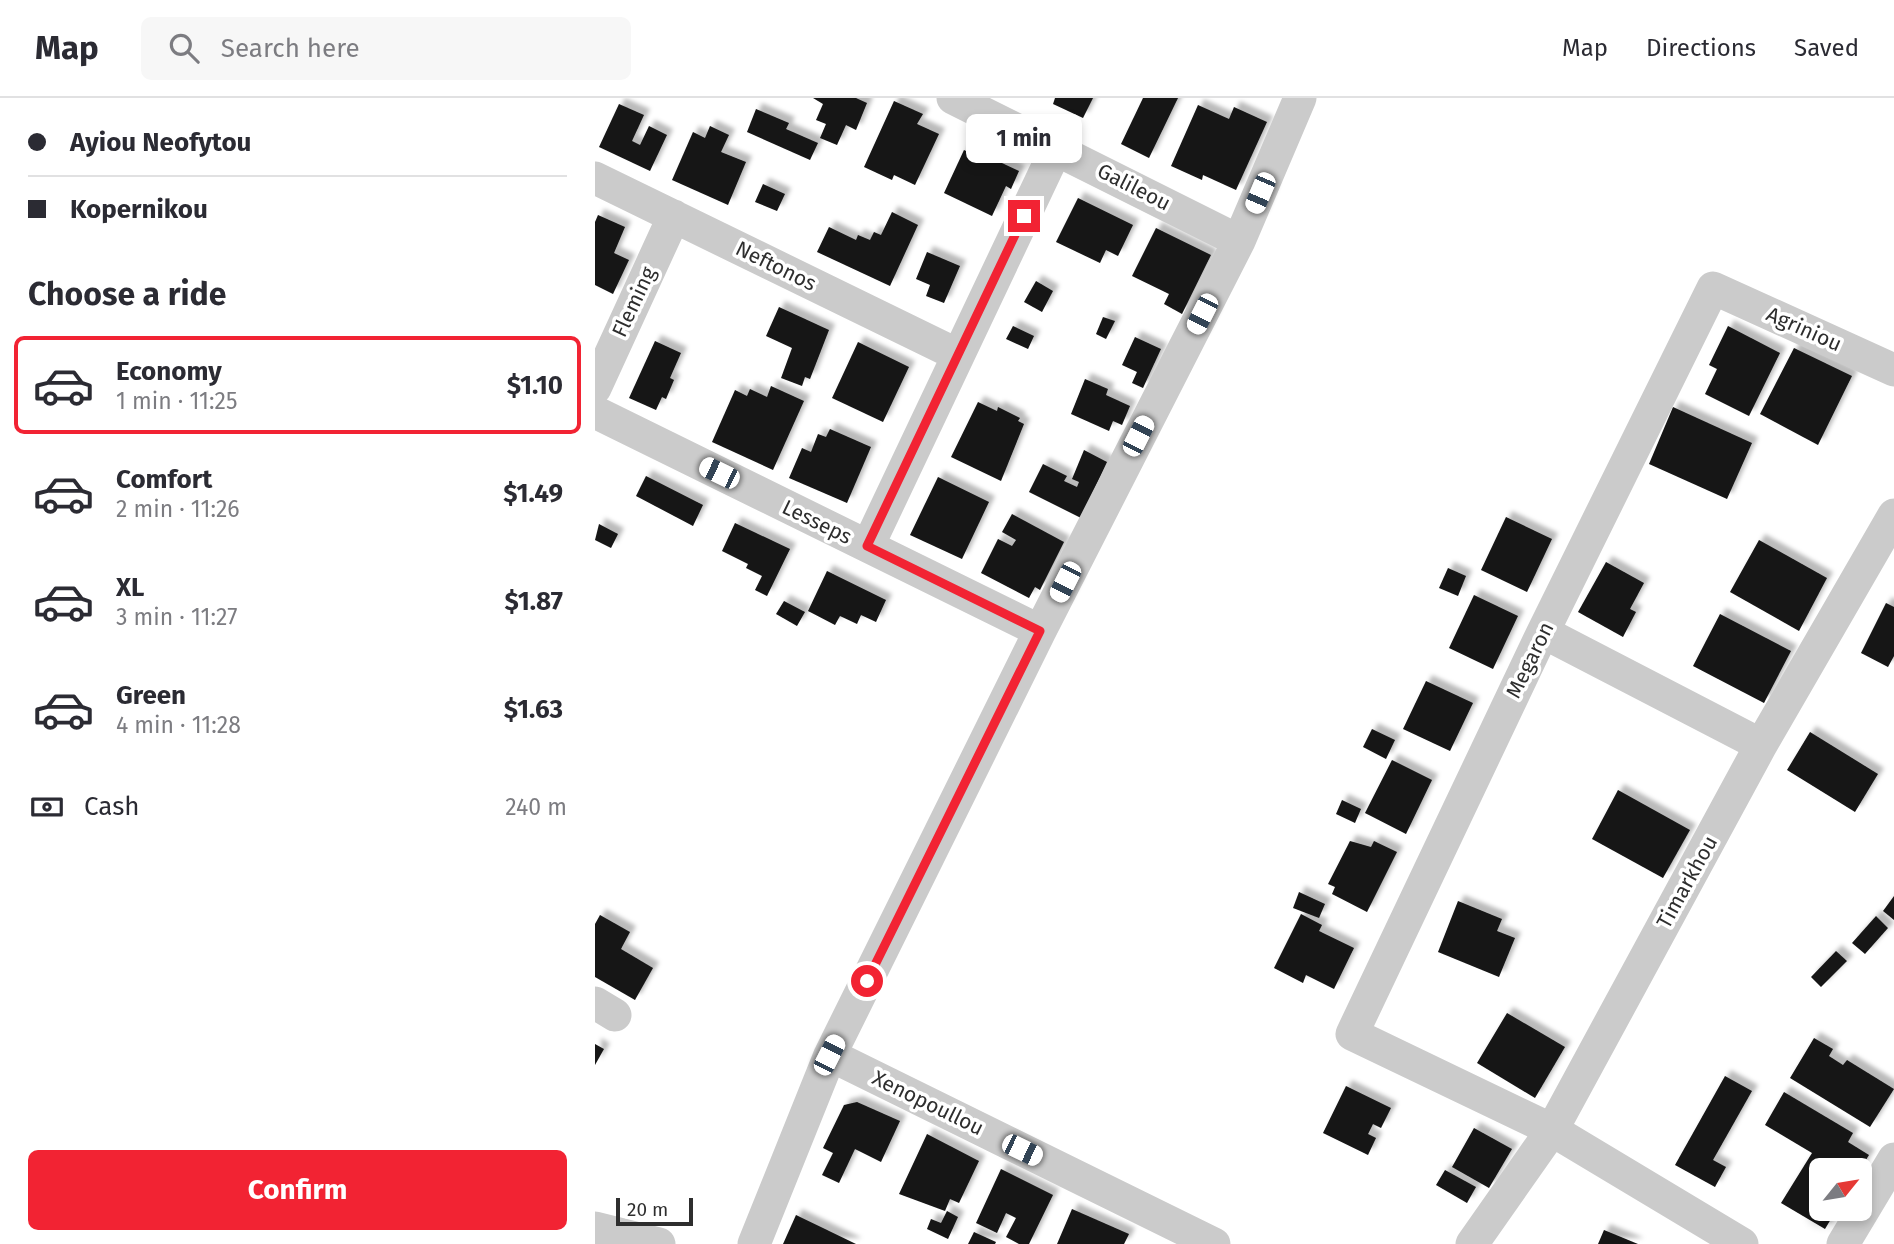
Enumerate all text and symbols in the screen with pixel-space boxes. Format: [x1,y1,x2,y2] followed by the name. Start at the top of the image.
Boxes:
[141,17,631,80] search box
[35,28,99,68] text: Map
[165,29,203,67] icon: search
[221,33,360,64] text: Search here
[1562,34,1608,62] text: Map
[1646,34,1756,62] text: Directions
[1794,34,1859,62] text: Saved
[966,115,1082,164] callout: 1 min
[996,124,1052,152] text: 1 min
[70,127,251,158] text: Ayiou Neofytou
[1093,158,1175,216] street label: Galileou
[1243,170,1278,216] car
[70,194,208,225] text: Kopernikou
[1008,200,1040,232] route end
[731,235,821,297] street label: Neftonos
[606,263,662,341] street label: Fleming
[28,275,226,313] text: Choose a ride
[1184,291,1221,337] car
[1762,301,1846,357] street label: Agriniou
[32,354,95,417] icon: car
[116,356,222,387] text: Economy
[507,370,563,401] text: $1.10
[116,387,237,415] text: 1 min · 11:25
[1120,413,1157,459] car
[696,454,743,492] car
[32,462,95,525] icon: car
[116,464,212,495] text: Comfort
[503,478,563,509] text: $1.49
[778,494,856,550] street label: Lesseps
[116,495,240,523] text: 2 min · 11:26
[1047,559,1084,605] car
[32,570,95,633] icon: car
[116,572,144,603] text: XL
[504,586,563,617] text: $1.87
[116,603,237,631] text: 3 min · 11:27
[1500,618,1560,702] street label: Megaron
[32,678,95,741] icon: car
[116,680,186,711] text: Green
[504,694,563,725] text: $1.63
[116,711,241,739] text: 4 min · 11:28
[28,788,66,826] icon: cash
[84,791,140,822] text: Cash
[505,793,567,821] text: 240 m
[1651,831,1723,933] street label: Timarkhou
[851,965,883,997] route start
[811,1032,848,1078] car
[868,1065,988,1141] street label: Xenopoullou
[999,1131,1046,1169] car
[28,1150,567,1230] button: Confirm
[1809,1158,1873,1222] north arrow
[1809,1158,1872,1221] map controls
[616,1195,693,1227] scale bar
[627,1198,668,1221] text: 20 m

